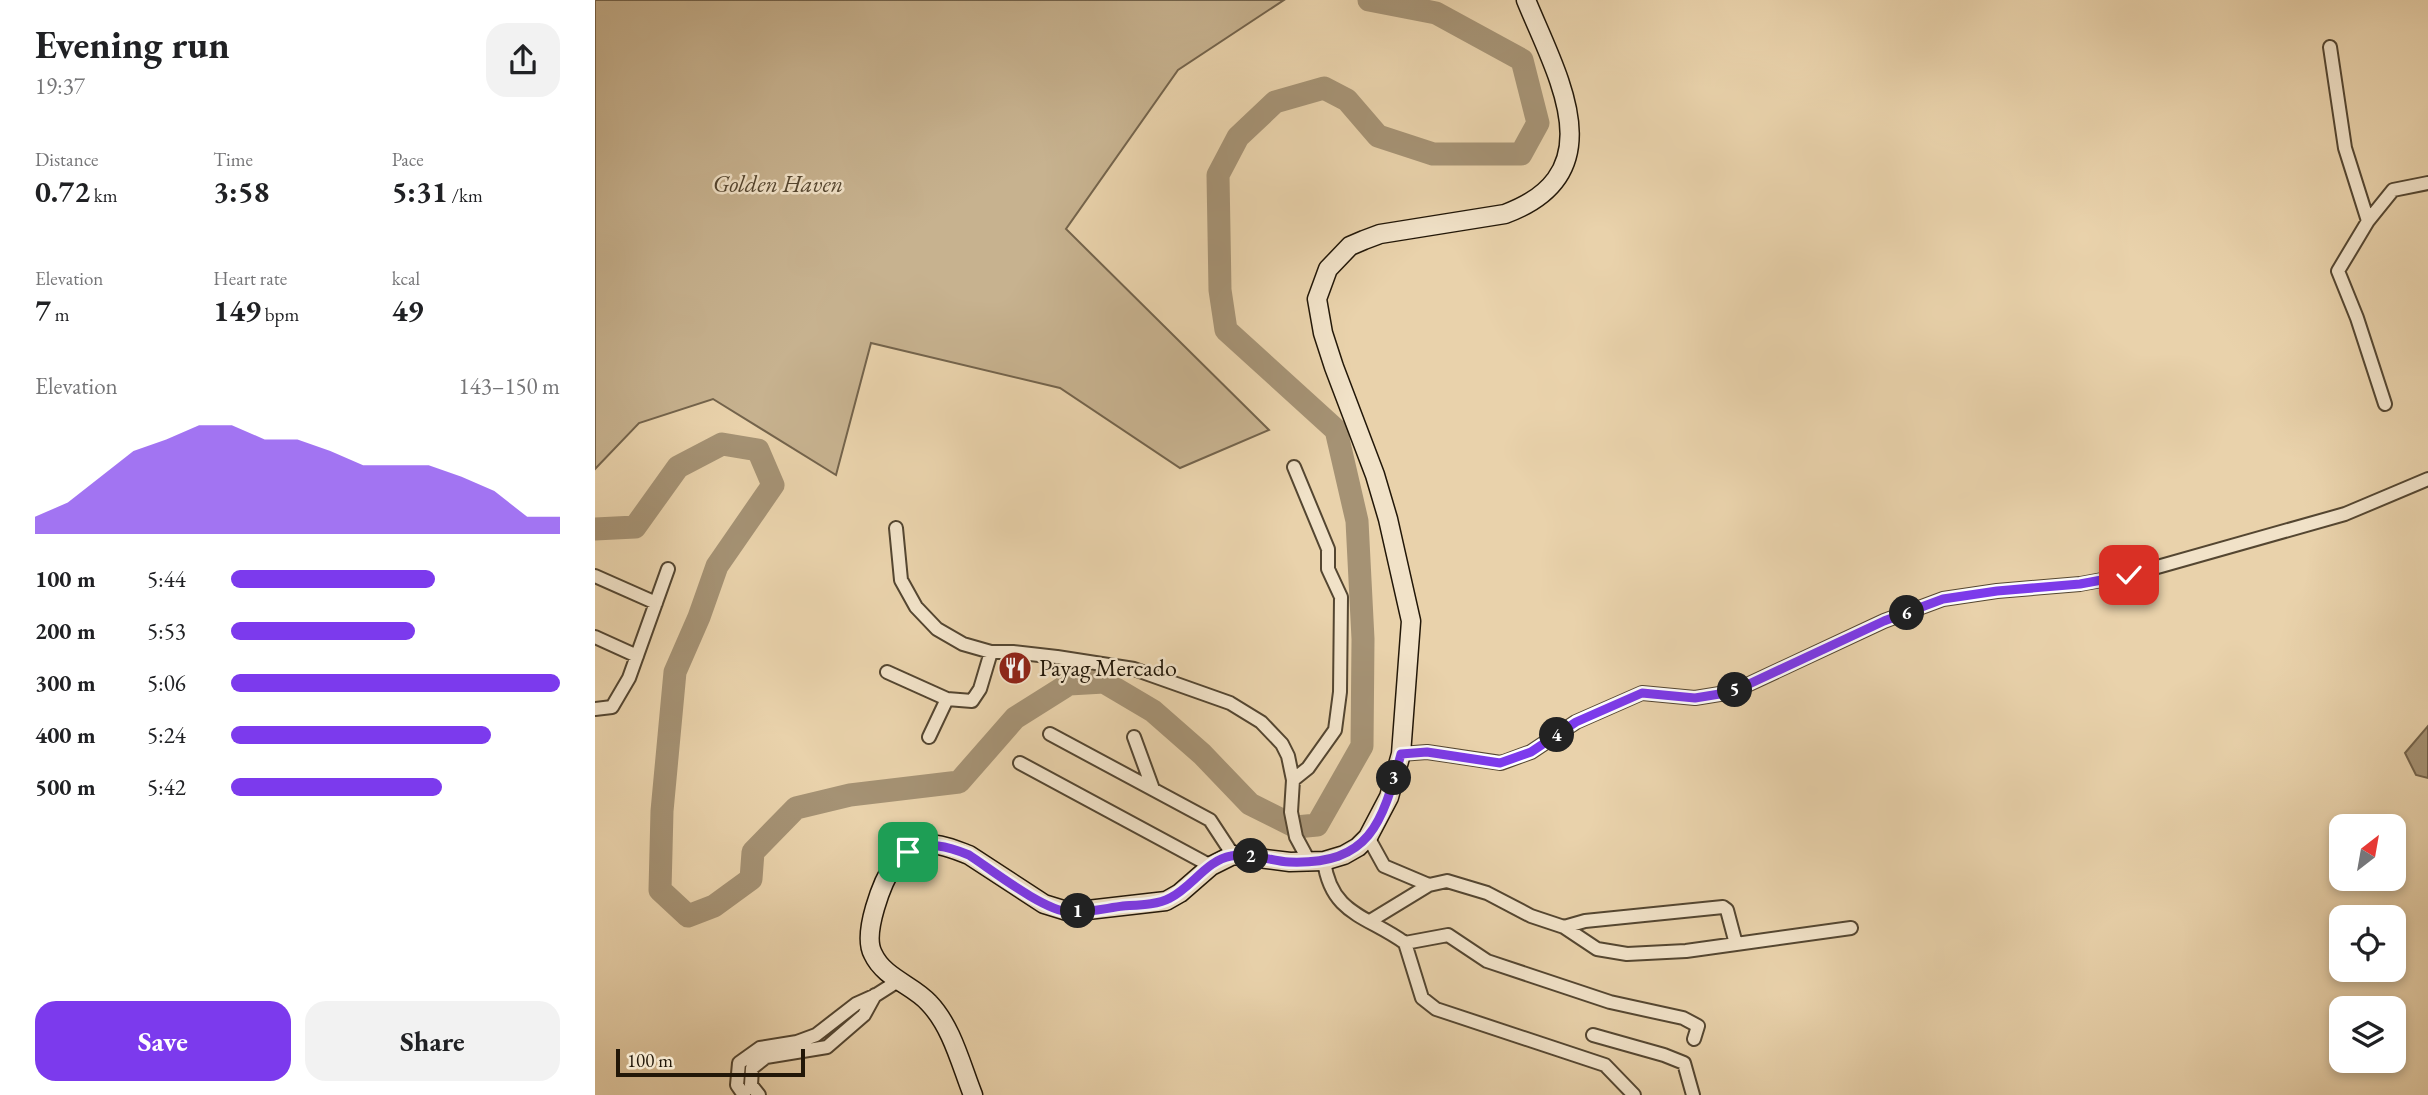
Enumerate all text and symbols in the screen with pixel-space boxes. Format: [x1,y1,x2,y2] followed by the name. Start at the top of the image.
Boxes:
[35,20,230,69] text: Evening run
[486,23,560,97] button: share
[35,71,85,101] text: 19:37
[35,147,98,172] text: Distance
[213,147,253,172] text: Time
[392,147,424,172] text: Pace
[713,168,843,199] park label: Golden Haven
[35,172,90,211] text: 0.72
[213,172,269,211] text: 3:58
[392,172,448,211] text: 5:31
[90,183,118,208] text: km
[448,183,483,208] text: /km
[35,266,103,291] text: Elevation
[213,266,287,291] text: Heart rate
[392,266,420,291] text: kcal
[35,291,51,330] text: 7
[213,291,261,330] text: 149
[392,291,423,330] text: 49
[51,302,69,327] text: m
[261,302,299,327] text: bpm
[35,371,118,401] text: Elevation
[459,371,560,401] text: 143–150 m
[2099,545,2159,605] pin
[2110,556,2148,594] icon: check
[35,564,96,594] text: 100 m
[147,564,186,594] text: 5:44
[1889,596,1925,630] pin: 6
[1901,600,1912,625] text: 6
[35,616,96,646] text: 200 m
[147,616,186,646] text: 5:53
[996,649,1034,687] restaurant icon: Payag Mercado
[1039,652,1177,683] place label: Payag Mercado
[35,668,96,698] text: 300 m
[147,668,186,698] text: 5:06
[1717,672,1753,708] pin: 5
[1729,677,1740,702] text: 5
[1539,718,1574,752] pin: 4
[35,720,96,750] text: 400 m
[147,720,186,750] text: 5:24
[1551,722,1562,747] text: 4
[1377,760,1411,796] pin: 3
[1388,765,1399,790] text: 3
[35,772,96,802] text: 500 m
[147,772,186,802] text: 5:42
[2329,814,2406,891] north arrow
[2329,814,2406,1073] map controls
[878,822,938,882] pin
[889,833,927,871] icon: arrive
[1233,838,1269,874] pin: 2
[1245,843,1256,868] text: 2
[1061,894,1095,928] pin: 1
[1072,898,1083,923] text: 1
[2329,905,2406,982] button: locate
[2329,996,2406,1073] button: layers
[35,1001,291,1081] button: Save
[305,1001,560,1081] button: Share
[616,1046,805,1078] scale bar
[627,1048,673,1073] text: 100 m

